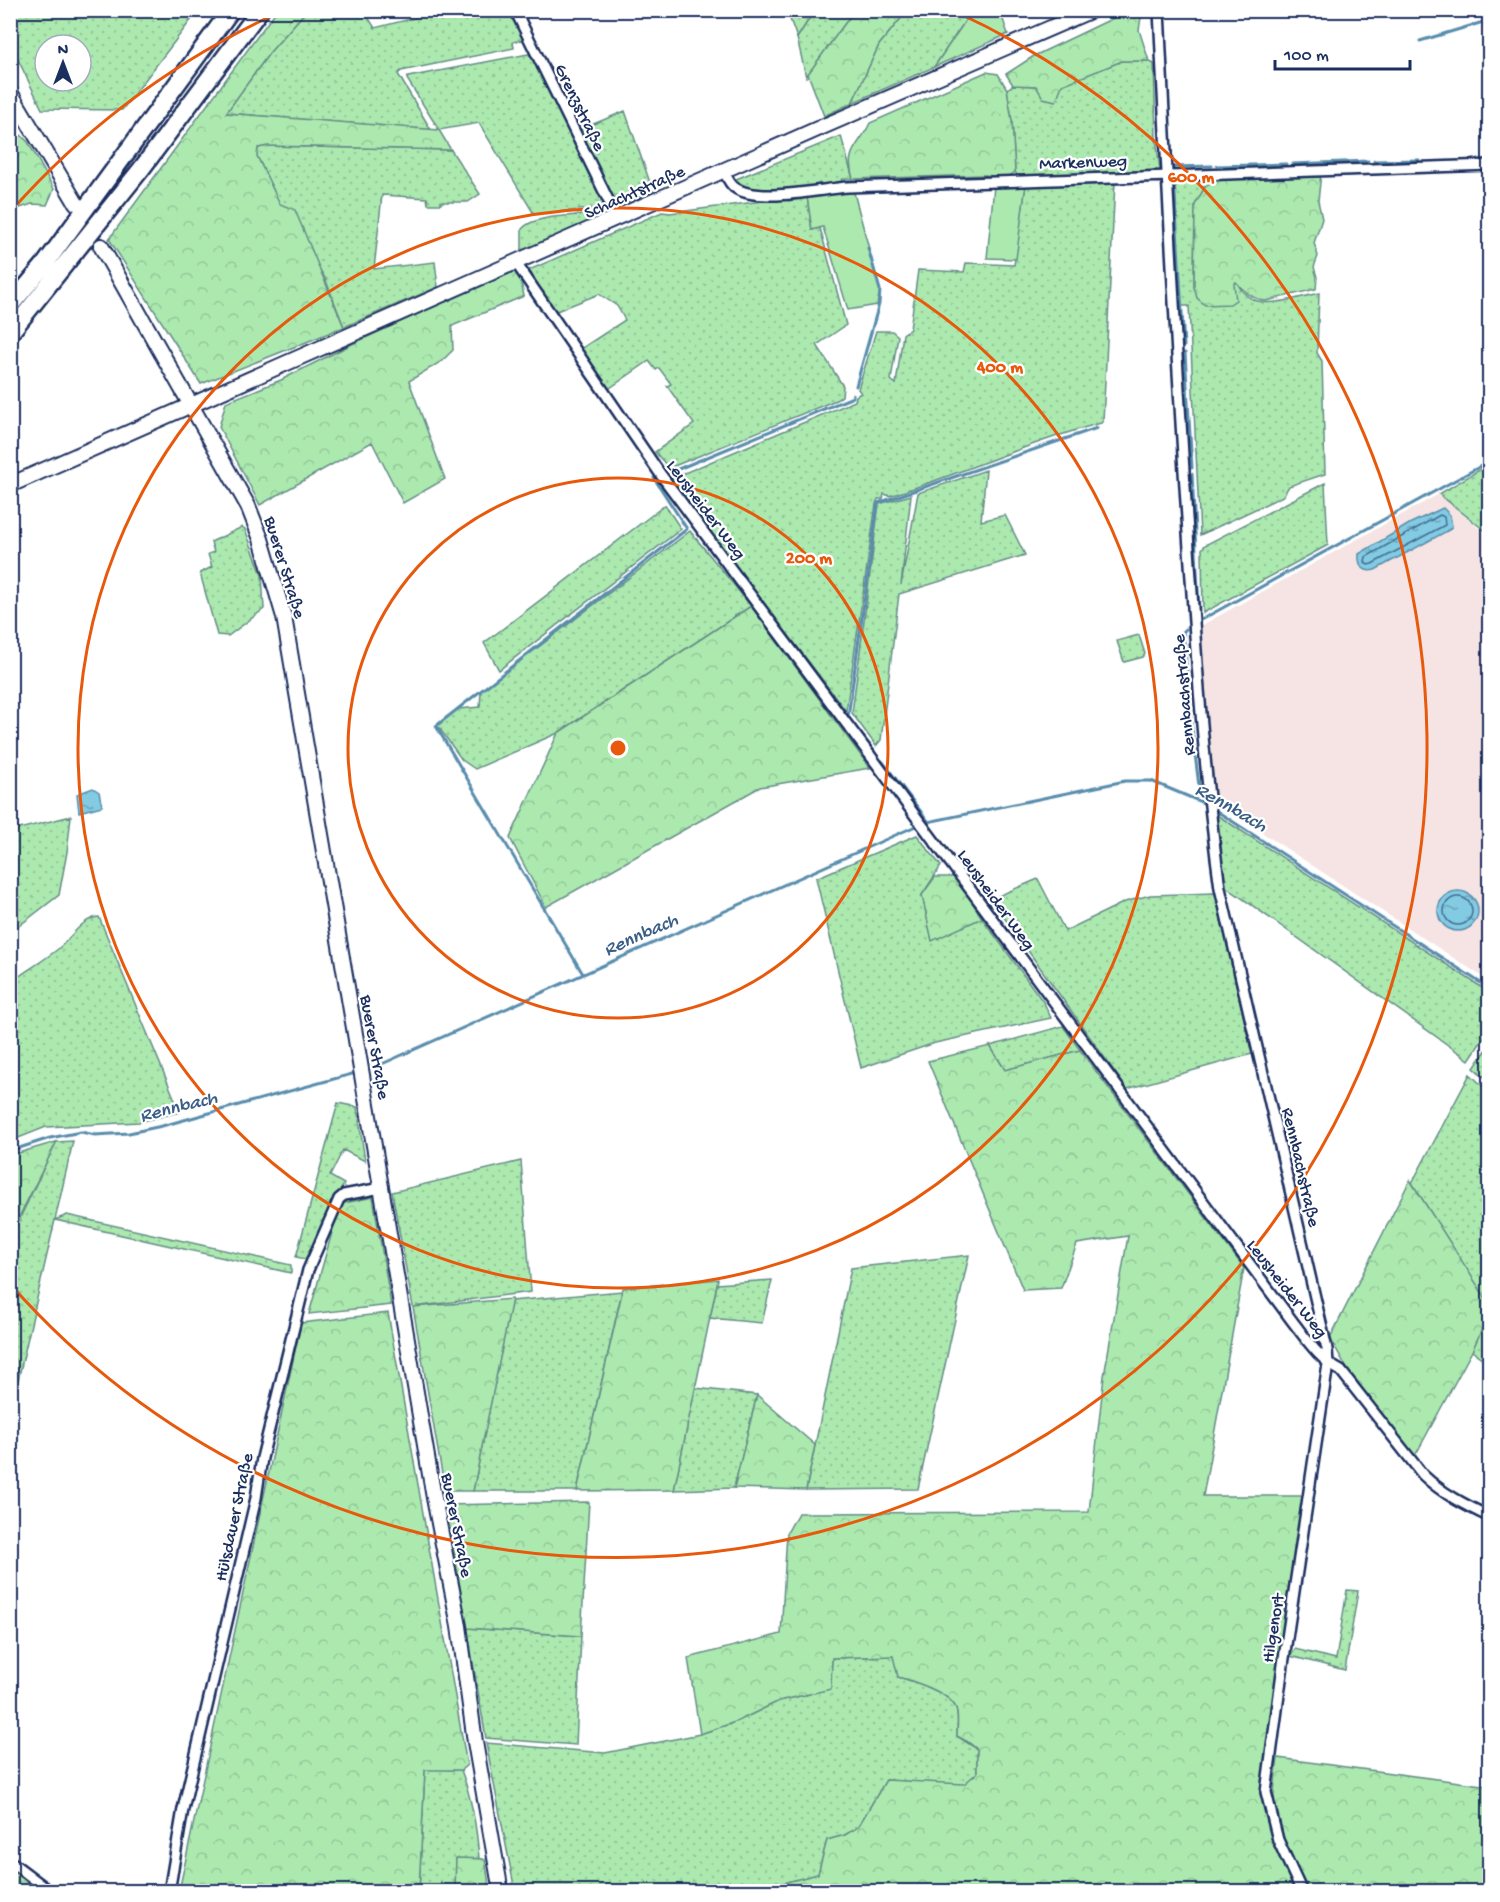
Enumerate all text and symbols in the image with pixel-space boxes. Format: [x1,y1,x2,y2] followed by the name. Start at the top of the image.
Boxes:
[33,33,93,93] north arrow
[1275,33,1410,71] scale bar
[58,42,69,61] text: N
[1283,46,1329,67] text: 100 m
[549,61,609,156] street label: Grenzstraße
[1039,151,1128,176] street label: Markenweg
[581,161,689,225] street label: Schachtstraße
[1168,168,1215,189] text: 600 m
[976,358,1023,379] text: 400 m
[661,457,749,564] street label: Leusheider Weg
[258,513,309,622] street label: Buerer Straße
[786,549,832,570] text: 200 m
[1170,633,1201,756] street label: Rennbachstraße
[608,738,628,758] centre of rings
[1190,779,1270,839] water label: Rennbach
[951,846,1038,955] street label: Leusheider Weg
[601,910,682,963] water label: Rennbach
[354,993,393,1102] street label: Buerer Straße
[138,1088,220,1129] water label: Rennbach
[1276,1106,1324,1230] street label: Rennbachstraße
[1241,1236,1331,1343] street label: Leusheider Weg
[212,1451,259,1584] street label: Hülsdauer Straße
[435,1471,476,1580] street label: Buerer Straße
[1259,1591,1291,1664] street label: Hilgenort

